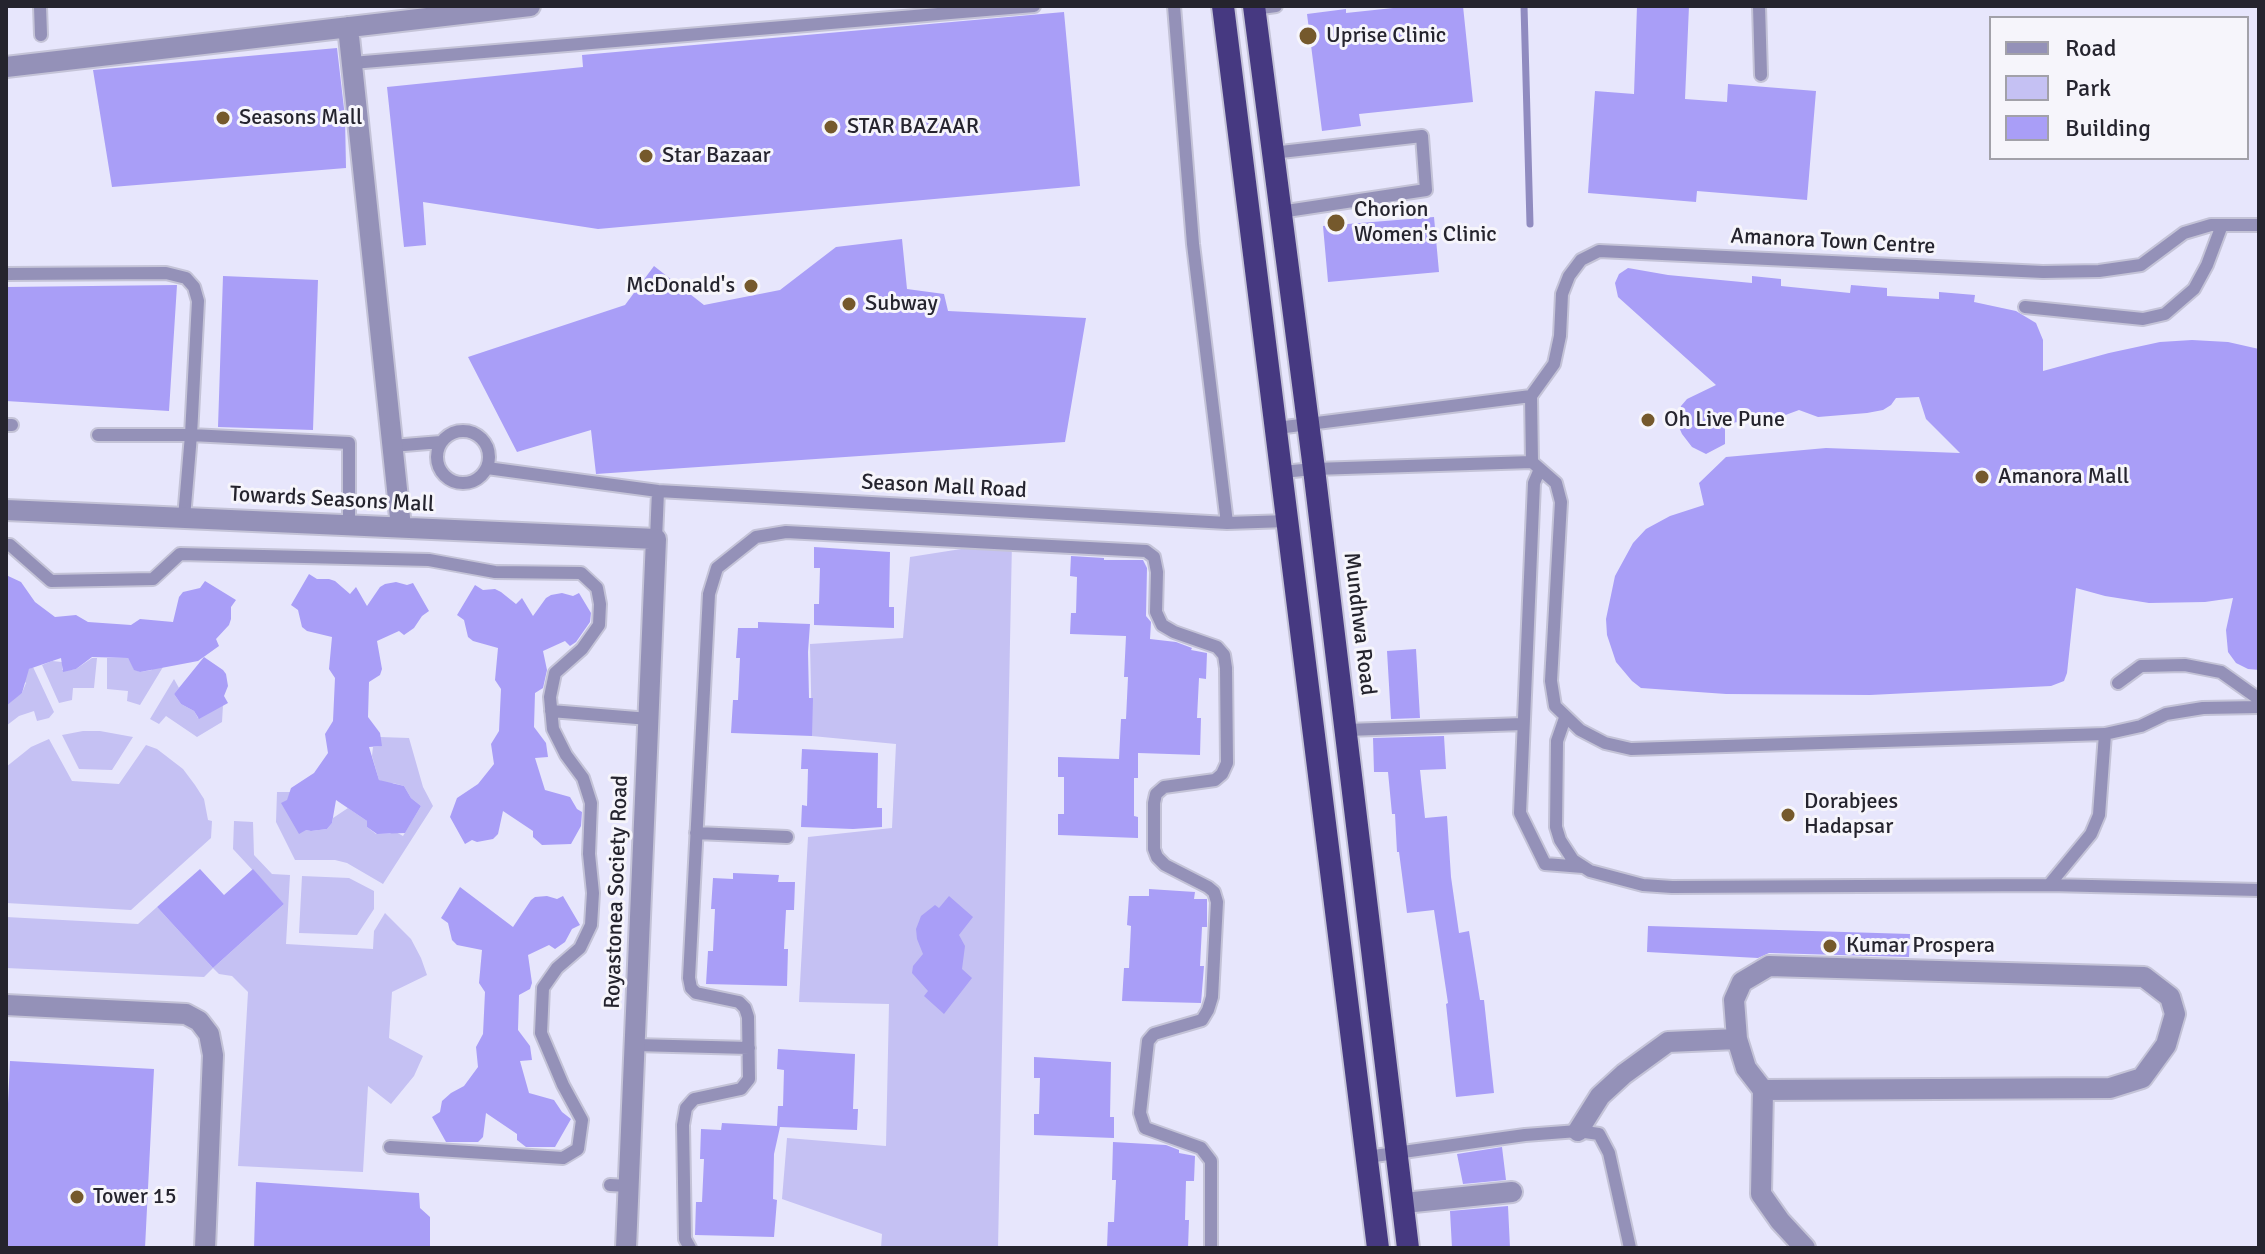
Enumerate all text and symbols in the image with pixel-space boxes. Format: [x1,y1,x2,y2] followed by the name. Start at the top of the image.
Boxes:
[1989,16,2249,160] legend
[1326,23,1446,49] place label: Uprise Clinic
[1297,25,1319,47] marker: Uprise Clinic
[2065,33,2116,63] text: Road
[2065,73,2111,103] text: Park
[239,105,363,131] place label: Seasons Mall
[214,109,232,127] marker: Seasons Mall
[2065,113,2151,143] text: Building
[847,114,979,140] place label: STAR BAZAAR
[822,118,840,136] marker: STAR BAZAAR
[662,143,771,169] place label: Star Bazaar
[637,147,655,165] marker: Star Bazaar
[1354,197,1497,248] place label: Chorion Women's Clinic
[1325,212,1347,234] marker: Chorion Women's Clinic
[1730,223,1936,261] street label: Amanora Town Centre
[626,273,735,299] place label: McDonald's
[742,277,760,295] marker: McDonald's
[865,291,938,317] place label: Subway
[840,295,858,313] marker: Subway
[1664,407,1785,433] place label: Oh Live Pune
[1639,411,1657,429] marker: Oh Live Pune
[1998,464,2129,490] place label: Amanora Mall
[1973,468,1991,486] marker: Amanora Mall
[861,469,1027,505] street label: Season Mall Road
[229,481,435,519] street label: Towards Seasons Mall
[1337,551,1381,697] street label: Mundhwa Road
[600,775,634,1009] street label: Royastonea Society Road
[1804,789,1898,840] place label: Dorabjees Hadapsar
[1779,806,1797,824] marker: Dorabjees Hadapsar
[1846,933,1995,959] place label: Kumar Prospera
[1821,937,1839,955] marker: Kumar Prospera
[93,1184,177,1210] place label: Tower 15
[68,1188,86,1206] marker: Tower 15

